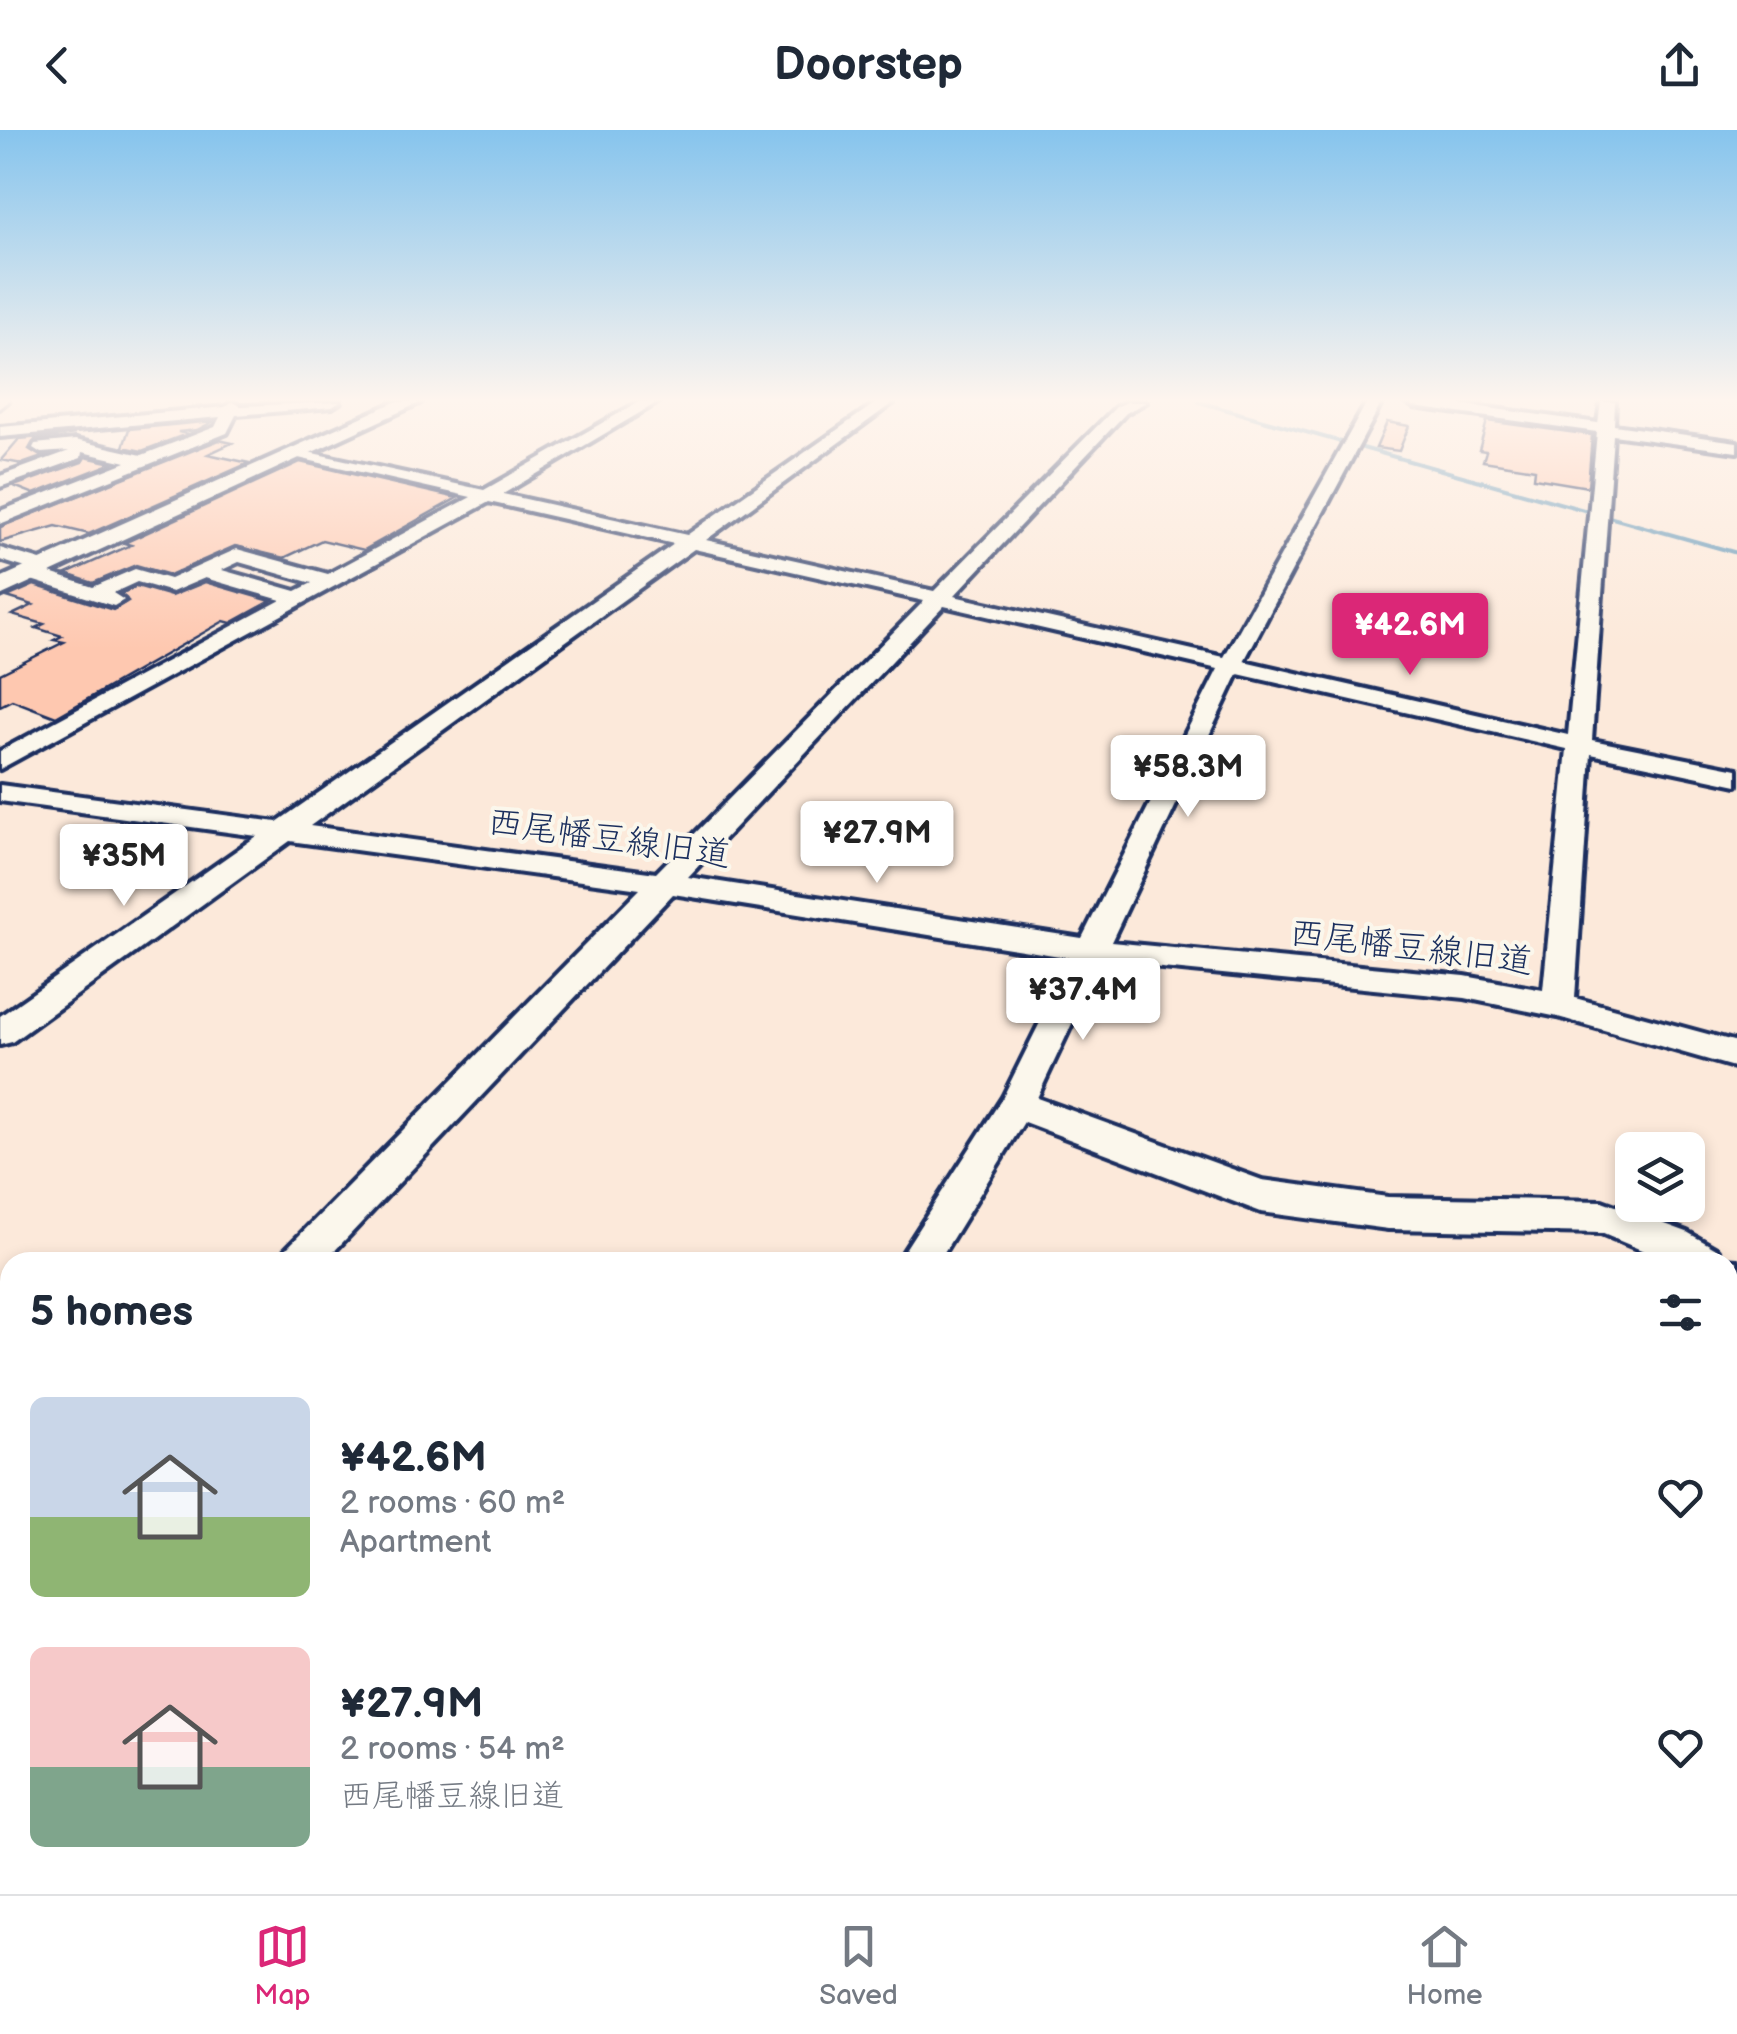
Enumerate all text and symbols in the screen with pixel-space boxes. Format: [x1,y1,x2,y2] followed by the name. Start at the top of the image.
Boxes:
[30,38,85,93] icon: back
[774,38,963,93] text: Doorstep
[1652,38,1707,93] icon: share
[1329,593,1491,678] pin: ¥42.6M
[1354,606,1466,645] text: ¥42.6M
[1107,735,1269,820] pin: ¥58.3M
[1133,748,1243,787] text: ¥58.3M
[485,801,733,877] street label: 西尾幡豆線旧道
[796,801,958,886] pin: ¥27.9M
[822,814,932,853] text: ¥27.9M
[65,824,183,909] pin: ¥35M
[82,837,166,876] text: ¥35M
[1287,912,1535,984] street label: 西尾幡豆線旧道
[1002,958,1164,1043] pin: ¥37.4M
[1028,971,1138,1010] text: ¥37.4M
[1615,1132,1705,1222] map controls
[1615,1132,1705,1222] button: layers
[1653,1285,1708,1340] icon: filters
[30,1287,193,1338] text: 5 homes
[340,1433,487,1484] text: ¥42.6M
[110,1437,230,1557] icon: home
[1653,1470,1708,1525] icon: heart
[340,1484,565,1523] text: 2 rooms · 60 m²
[340,1523,491,1562] text: Apartment
[340,1679,483,1730] text: ¥27.9M
[110,1687,230,1807] icon: home
[1653,1720,1708,1775] icon: heart
[340,1730,565,1769] text: 2 rooms · 54 m²
[340,1777,564,1816] text: 西尾幡豆線旧道
[254,1919,311,2012] tab: Map
[819,1919,898,2012] tab: Saved
[1407,1919,1483,2012] tab: Home

